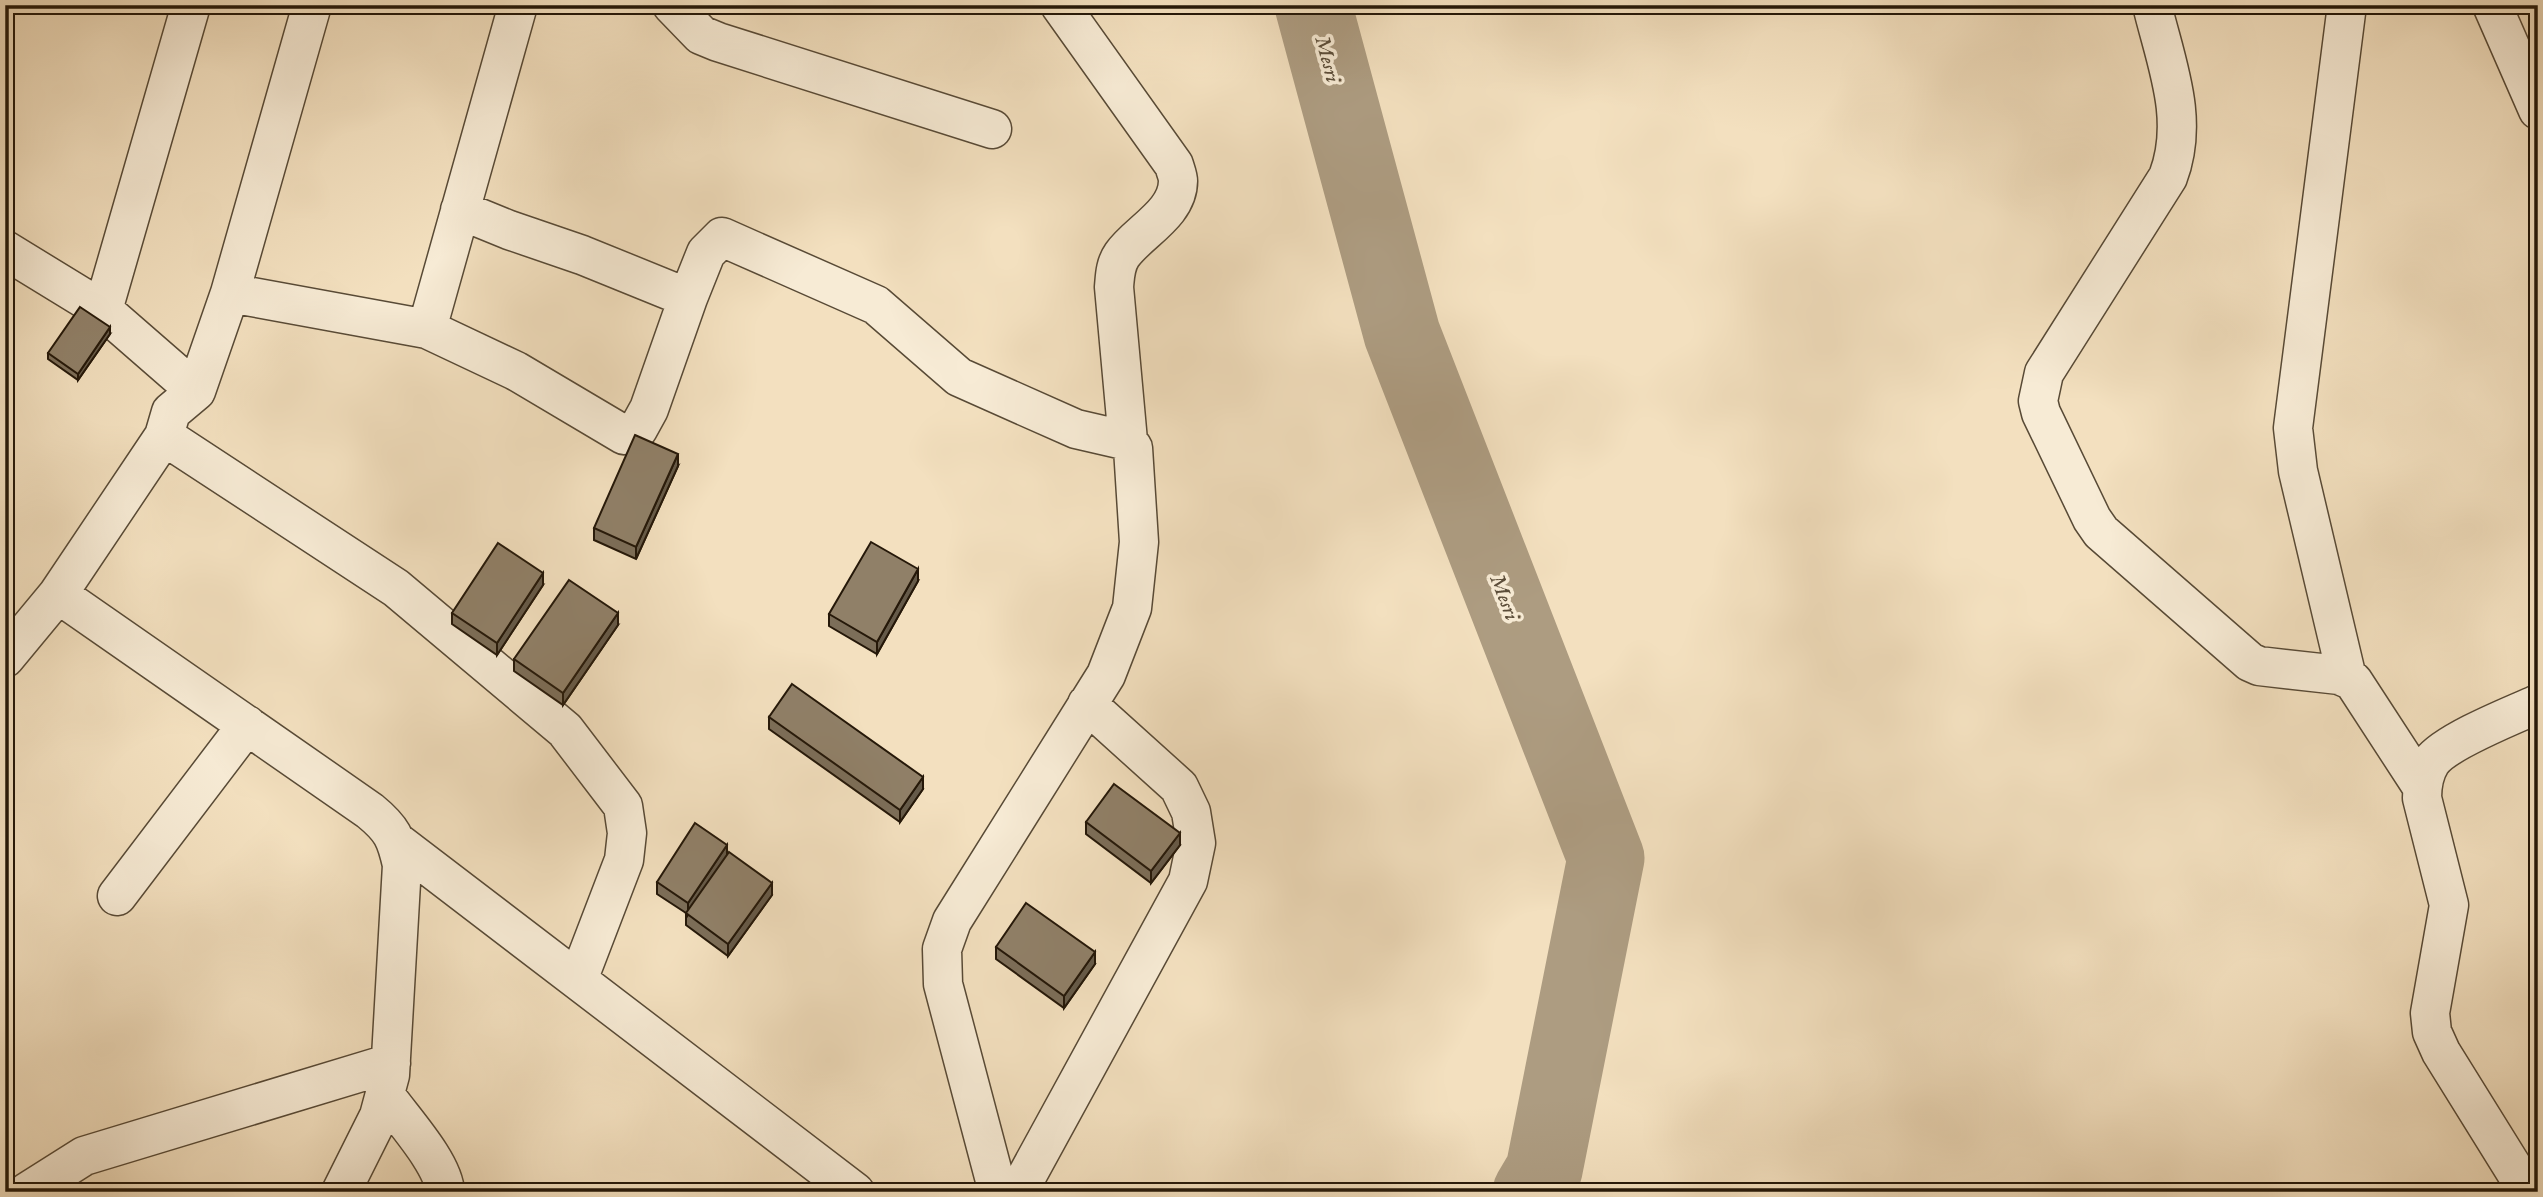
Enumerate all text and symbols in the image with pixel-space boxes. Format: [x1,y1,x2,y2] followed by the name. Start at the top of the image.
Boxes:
[1307,33,1346,88] water label: Mesri
[1483,571,1525,626] water label: Mesri

